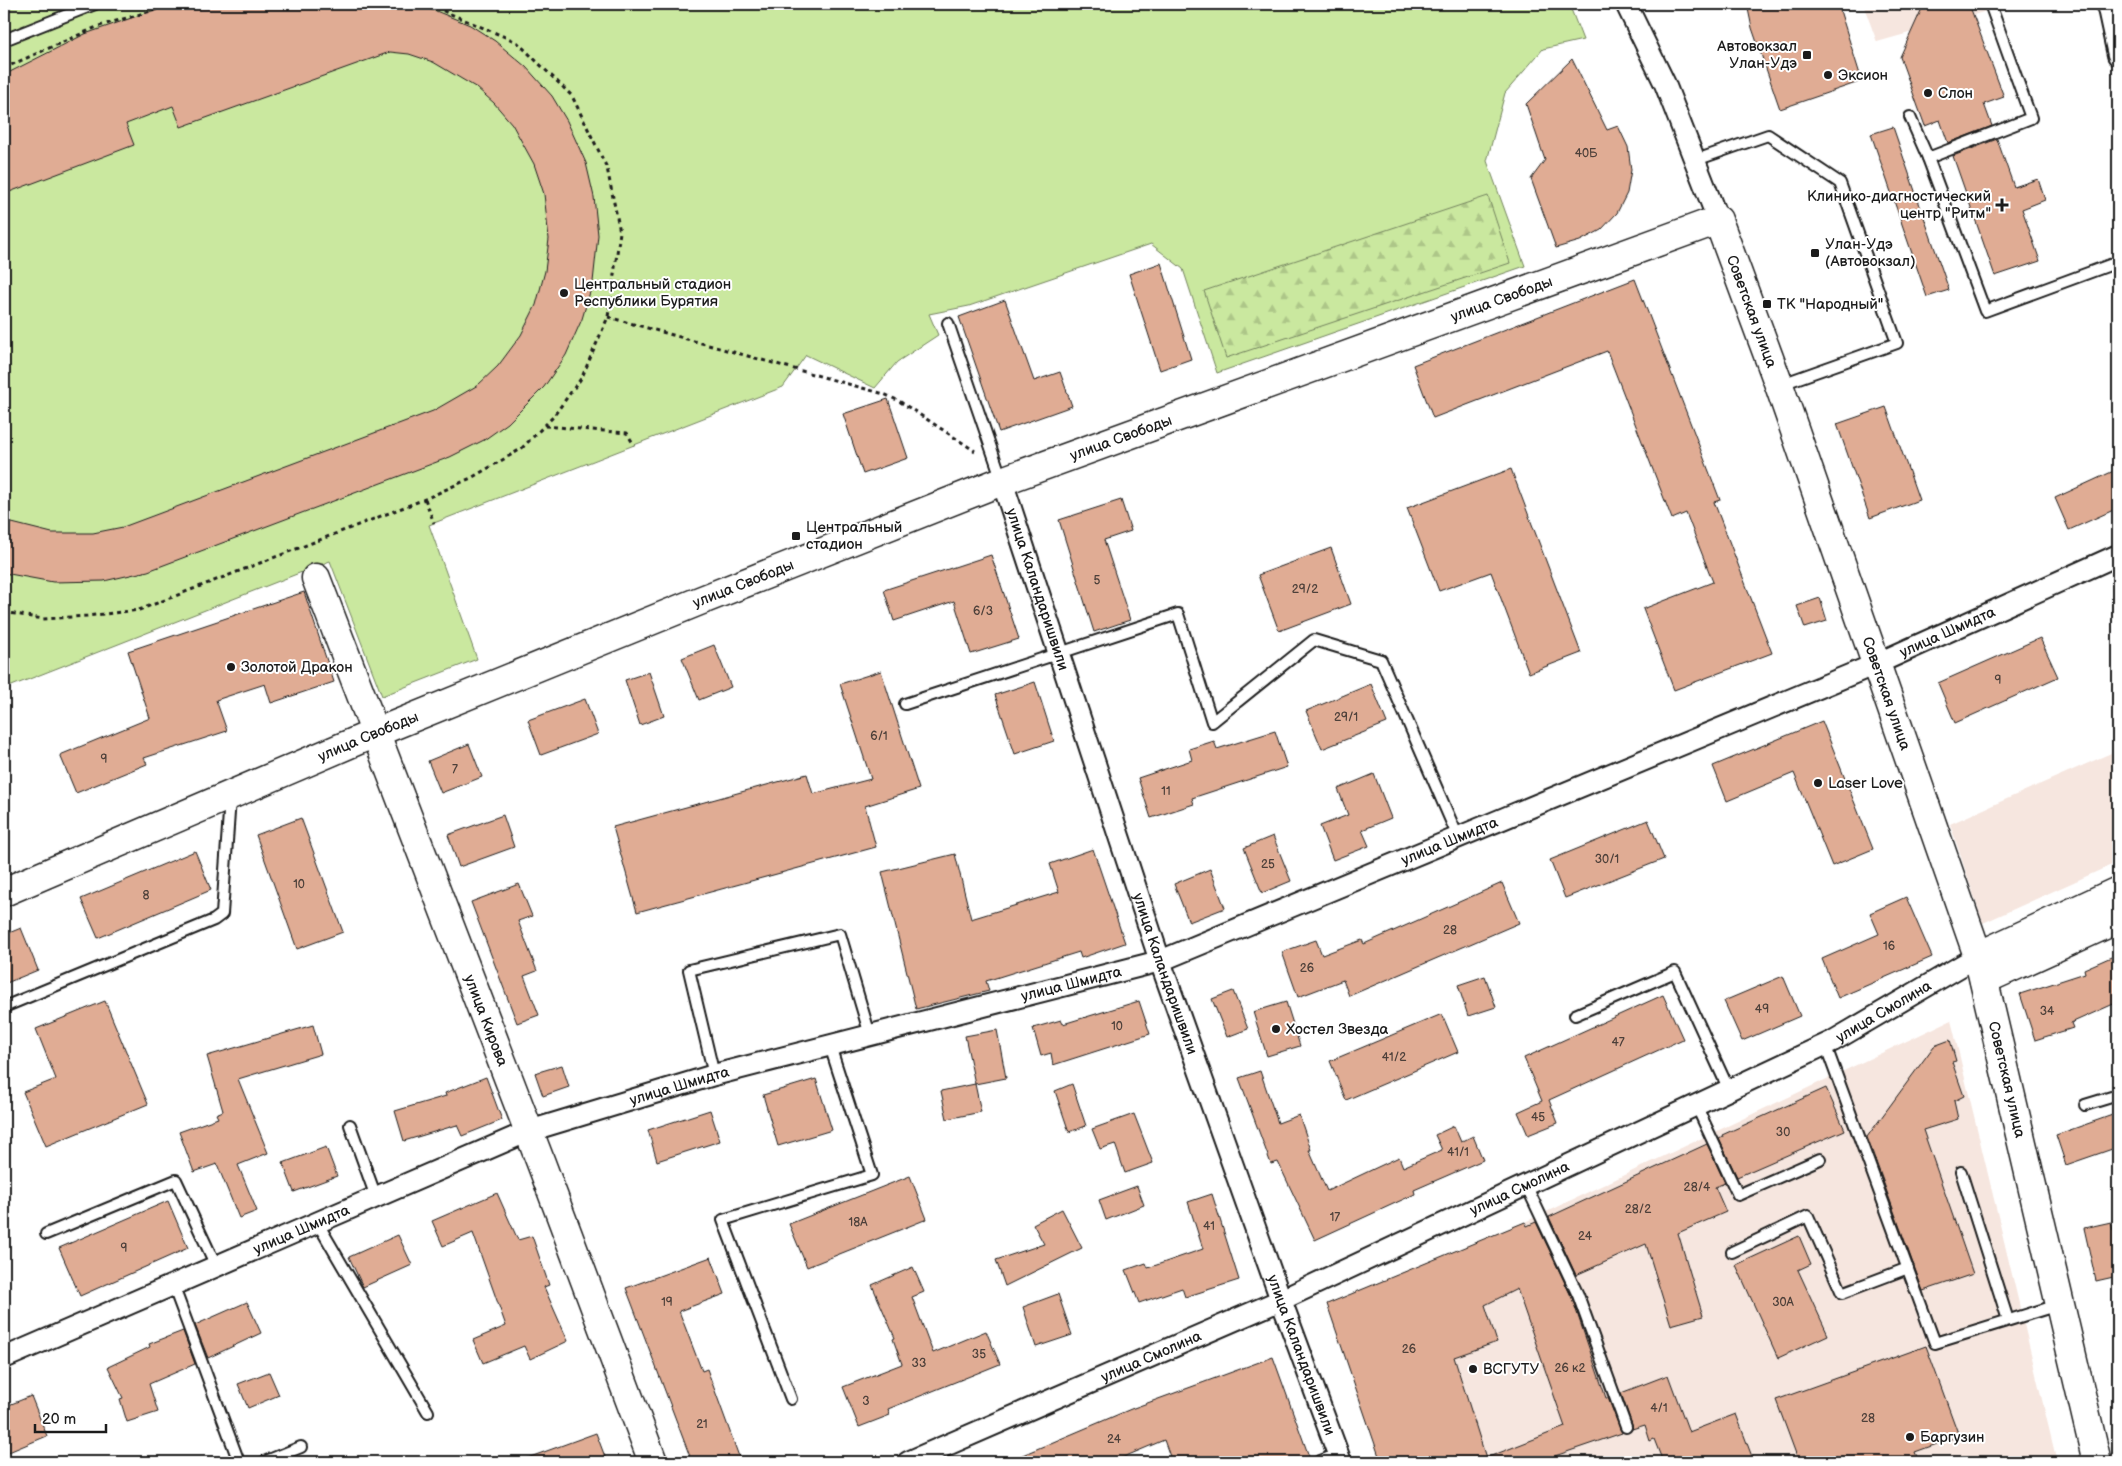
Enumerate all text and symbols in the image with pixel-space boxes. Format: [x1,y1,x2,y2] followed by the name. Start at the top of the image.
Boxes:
[1716,37,1797,73] place label: Автовокзал Улан-Удэ
[1801,49,1813,61] marker: Автовокзал Улан-Удэ
[1838,66,1888,85] place label: Эксион
[1822,69,1834,81] marker: Эксион
[1938,84,1973,103] place label: Слон
[1922,87,1934,99] marker: Слон
[1575,146,1598,161] house number: 40Б
[1807,187,1991,223] place label: Клинико-диагностический центр "Ритм"
[1995,198,2009,212] marker: Клинико-диагностический центр "Ритм"
[1825,235,1916,271] place label: Улан-Удэ (Автовокзал)
[1809,247,1821,259] marker: Улан-Удэ (Автовокзал)
[1722,252,1781,371] street label: Советская улица
[1448,272,1555,326] street label: улица Свободы
[574,275,731,311] place label: Центральный стадион Республики Бурятия
[558,287,570,299] marker: Центральный стадион Республики Бурятия
[1777,295,1883,314] place label: ТК "Народный"
[1761,298,1773,310] marker: ТК "Народный"
[1067,410,1174,465] street label: улица Свободы
[1002,506,1073,673] street label: улица Каландаришвили
[806,518,902,554] place label: Центральный стадион
[790,530,802,542] marker: Центральный стадион
[690,555,796,612] street label: улица Свободы
[1094,573,1101,588] house number: 5
[1292,582,1318,597] house number: 29/2
[1896,602,1998,662] street label: улица Шмидта
[973,604,993,619] house number: 6/3
[1858,634,1915,753] street label: Советская улица
[241,658,353,677] place label: Золотой Дракон
[225,661,237,673] marker: Золотой Дракон
[1995,673,2002,688] house number: 9
[315,707,421,766] street label: улица Свободы
[1334,710,1358,725] house number: 29/1
[870,729,888,744] house number: 6/1
[101,752,108,767] house number: 9
[452,762,458,777] house number: 7
[1828,774,1903,793] place label: Laser Love
[1812,777,1824,789] marker: Laser Love
[1161,784,1171,799] house number: 11
[1398,812,1501,869] street label: улица Шмидта
[1595,852,1619,867] house number: 30/1
[1261,857,1275,872] house number: 25
[293,877,305,892] house number: 10
[143,888,150,903] house number: 8
[1129,890,1202,1057] street label: улица Каландаришвили
[1443,923,1457,938] house number: 28
[1883,939,1895,954] house number: 16
[1300,961,1314,976] house number: 26
[1019,962,1124,1006] street label: улица Шмидта
[460,972,512,1069] street label: улица Кирова
[1832,976,1935,1047] street label: улица Смолина
[1755,1002,1769,1017] house number: 49
[2040,1004,2055,1019] house number: 34
[1111,1019,1123,1034] house number: 10
[1286,1020,1388,1039] place label: Хостел Звезда
[1984,1020,2030,1140] street label: Советская улица
[1270,1023,1282,1035] marker: Хостел Звезда
[1611,1035,1625,1050] house number: 47
[1382,1050,1406,1065] house number: 41/2
[627,1062,731,1110] street label: улица Шмидта
[1531,1110,1545,1125] house number: 45
[1776,1125,1790,1140] house number: 30
[1447,1145,1469,1160] house number: 41/1
[1467,1157,1572,1220] street label: улица Смолина
[1684,1180,1711,1195] house number: 28/4
[250,1200,353,1259] street label: улица Шмидта
[1625,1202,1651,1217] house number: 28/2
[1330,1210,1340,1225] house number: 17
[849,1215,868,1230] house number: 18А
[1203,1219,1215,1234] house number: 41
[1578,1229,1593,1244] house number: 24
[121,1241,128,1256] house number: 9
[1263,1272,1340,1438] street label: улица Каландаришвили
[661,1295,673,1310] house number: 19
[1772,1295,1795,1310] house number: 30А
[1098,1326,1204,1387] street label: улица Смолина
[1402,1342,1416,1357] house number: 26
[972,1347,986,1362] house number: 35
[912,1356,926,1371] house number: 33
[1483,1360,1539,1379] place label: ВСГУТУ
[1554,1361,1586,1376] house number: 26 к2
[1467,1363,1479,1375] marker: ВСГУТУ
[862,1394,870,1409] house number: 3
[35,1401,106,1433] scale bar
[1650,1401,1668,1416] house number: 4/1
[42,1410,76,1429] text: 20 m
[1861,1411,1875,1426] house number: 28
[696,1417,708,1432] house number: 21
[1920,1428,1985,1447] place label: Баргузин
[1904,1431,1916,1443] marker: Баргузин
[1107,1432,1122,1447] house number: 24

